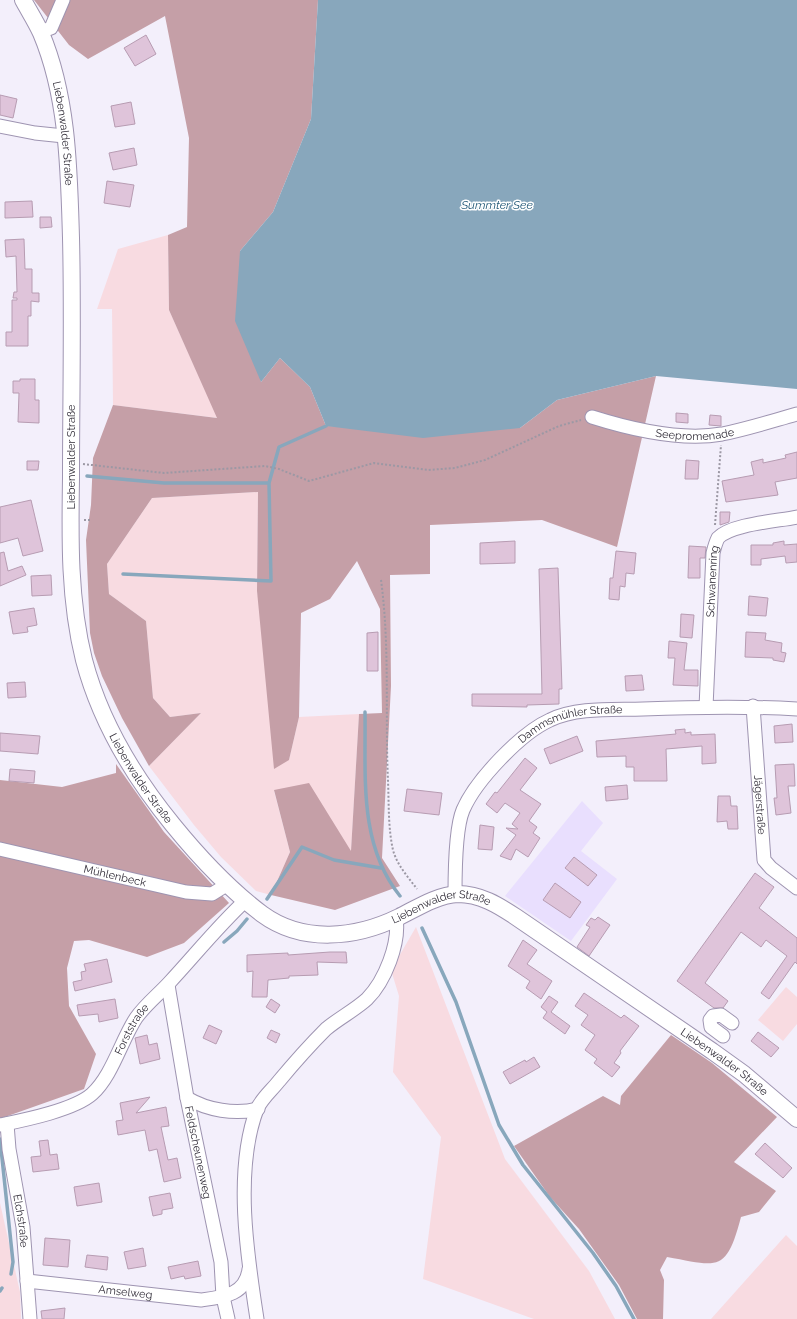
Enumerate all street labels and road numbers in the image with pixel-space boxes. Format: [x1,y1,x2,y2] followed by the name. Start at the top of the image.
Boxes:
[50,80,75,186] street label: Liebenwalder Straße
[65,404,78,509] street label: Liebenwalder Straße
[655,425,736,443] street label: Seepromenade
[704,544,722,618] street label: Schwanenring
[516,703,623,746] street label: Dammsmühler Straße
[106,731,175,826] street label: Liebenwalder Straße
[751,775,768,836] street label: Jägerstraße
[82,863,147,890] street label: Mühlenbeck
[390,888,493,927] street label: Liebenwalder Straße
[112,1001,152,1057] street label: Forststraße
[678,1026,771,1099] street label: Liebenwalder Straße
[182,1105,214,1200] street label: Feldscheunenweg
[10,1193,31,1248] street label: Elchstraße
[98,1283,153,1302] street label: Amselweg

